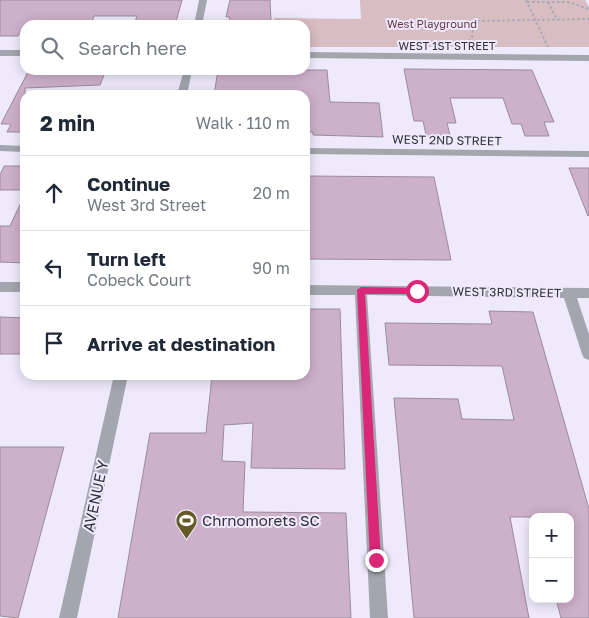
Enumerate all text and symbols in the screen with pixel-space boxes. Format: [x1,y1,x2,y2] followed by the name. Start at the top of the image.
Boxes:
[387,17,477,30] park label: West Playground
[20,20,310,75] search box
[38,34,66,62] icon: search
[78,36,187,59] text: Search here
[398,39,496,52] street label: WEST 1ST STREET
[40,110,95,136] text: 2 min
[196,113,290,133] text: Walk · 110 m
[392,132,503,148] street label: WEST 2ND STREET
[87,172,170,195] text: Continue
[40,179,68,207] icon: ahead
[253,183,290,203] text: 20 m
[87,195,207,215] text: West 3rd Street
[87,247,166,270] text: Turn left
[40,254,68,282] icon: left
[252,258,290,278] text: 90 m
[87,270,191,290] text: Cobeck Court
[406,280,429,303] route start
[452,284,562,300] street label: WEST 3RD STREET
[40,329,68,357] icon: arrive
[87,332,275,355] text: Arrive at destination
[79,458,111,533] street label: AVENUE Y
[174,508,198,539] sports icon: Chrnomorets SC
[202,511,320,529] place label: Chrnomorets SC
[529,513,574,603] map controls
[529,513,574,558] button: +
[365,549,388,572] route end
[529,558,574,603] button: −

